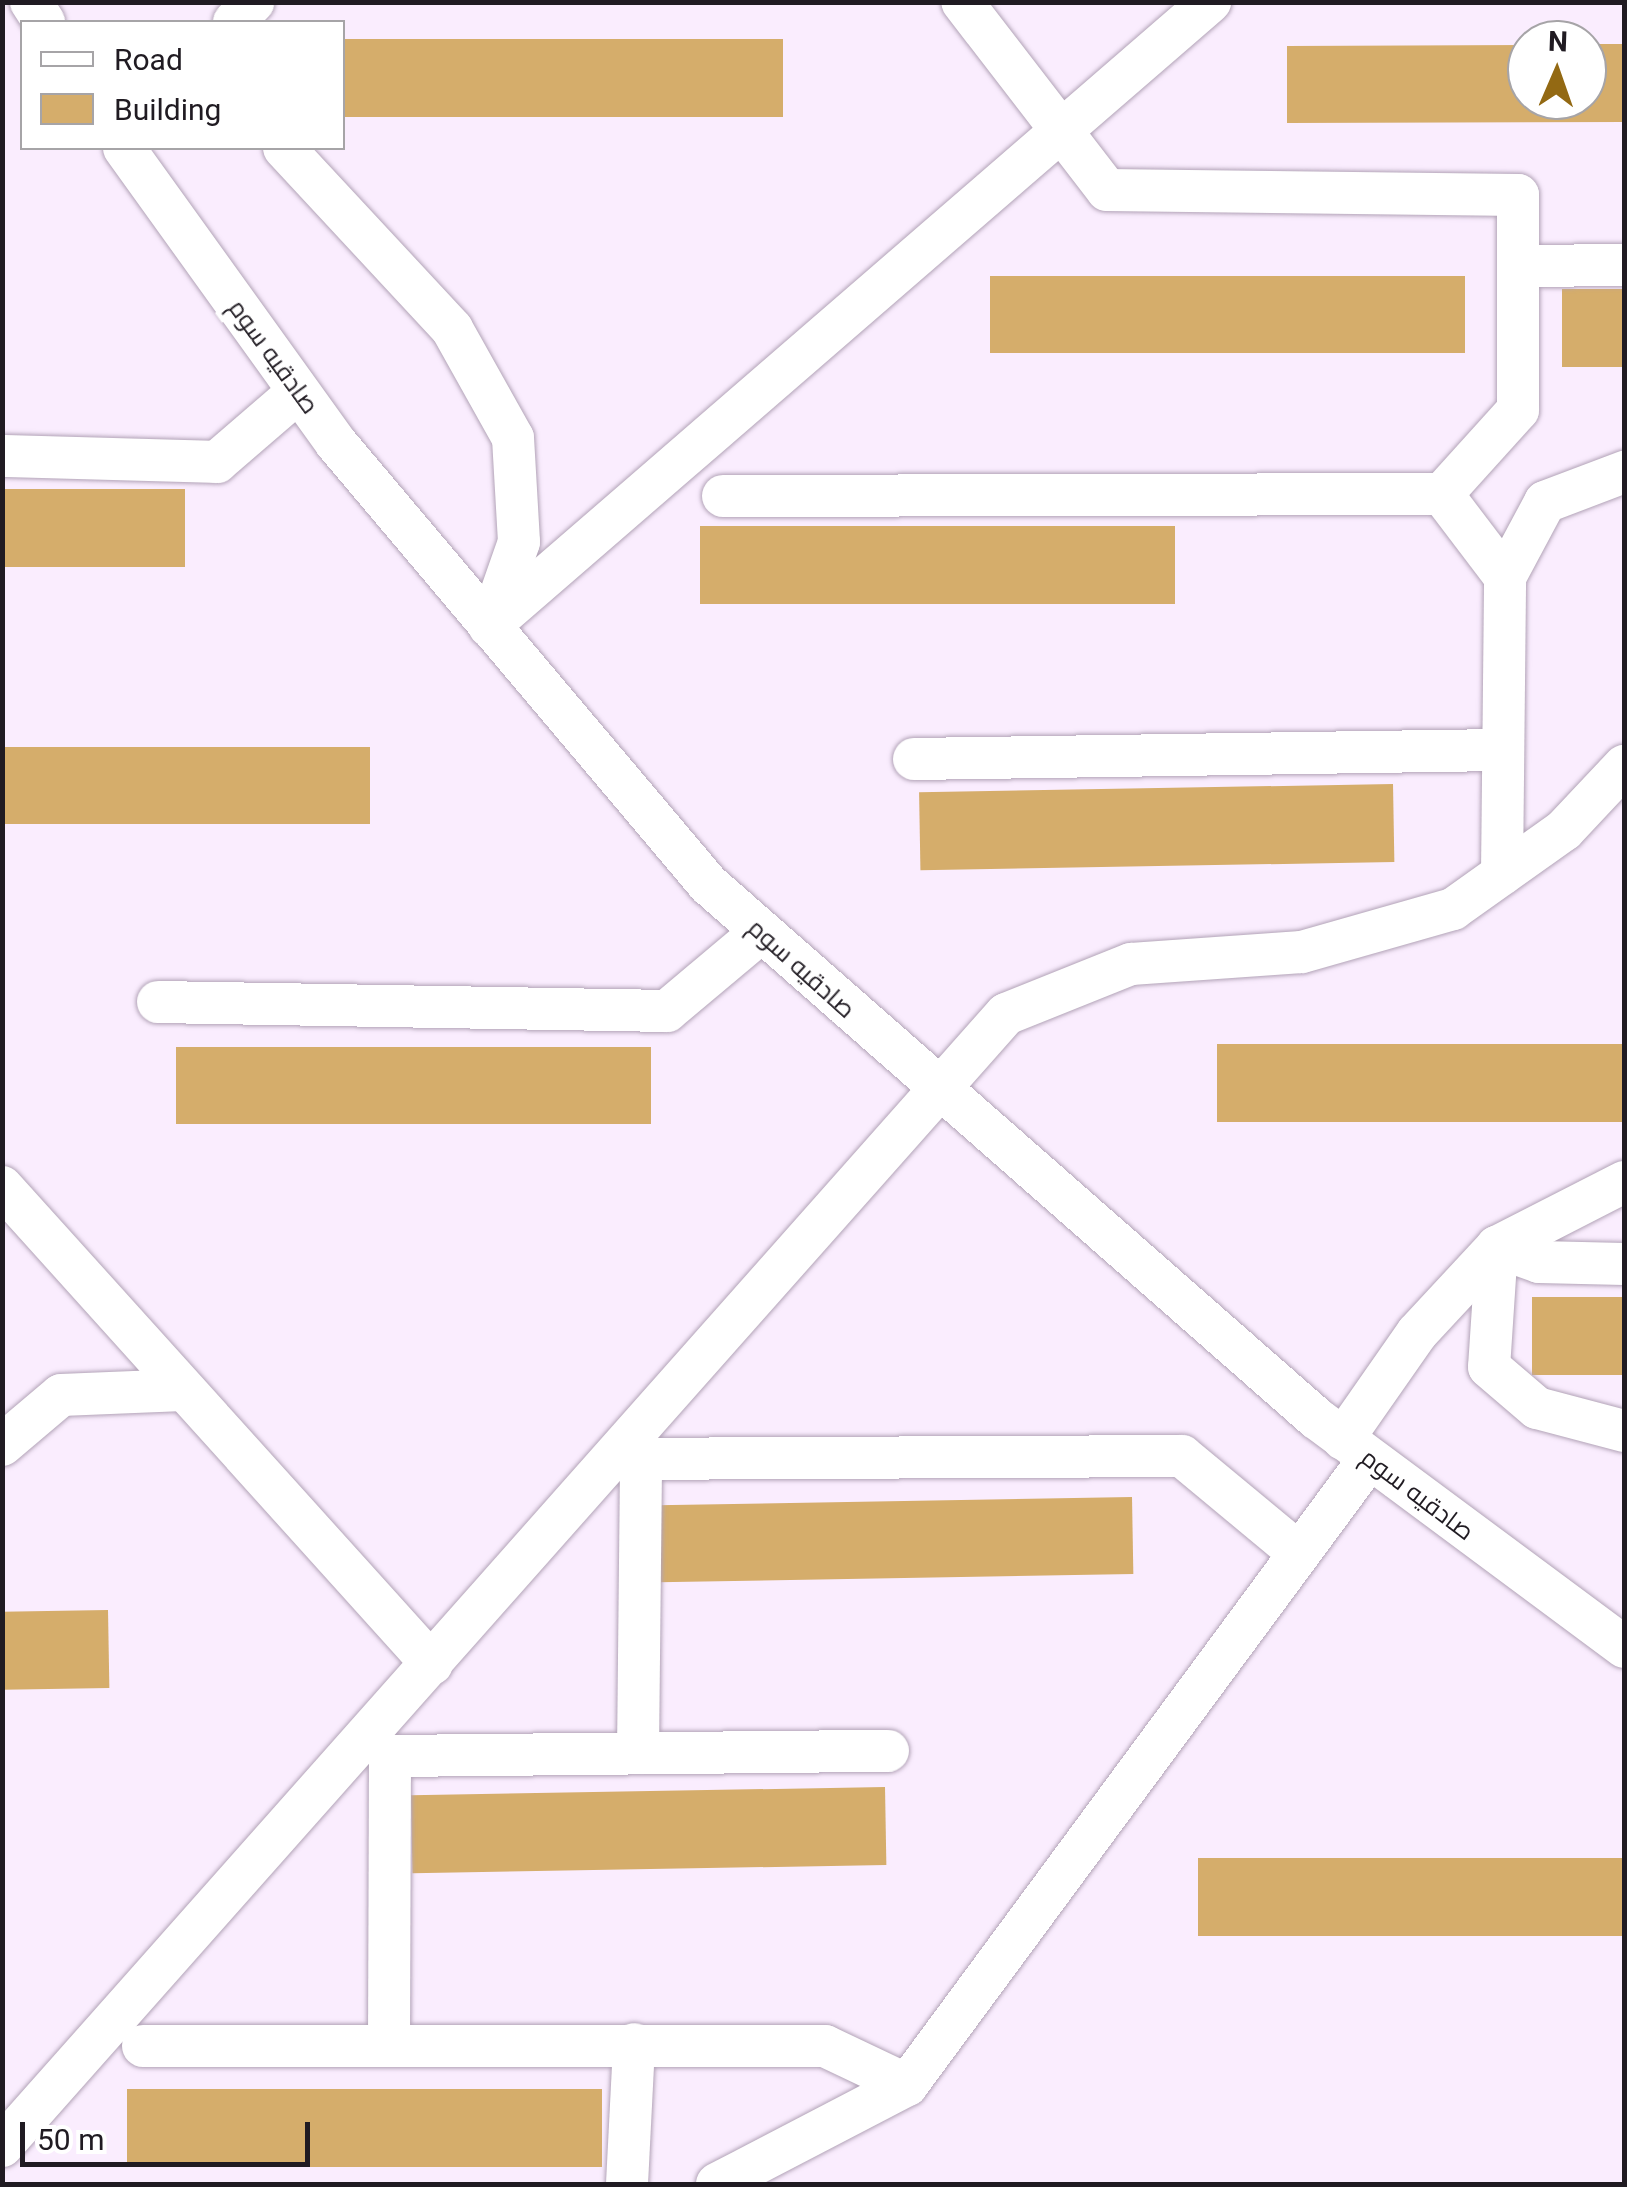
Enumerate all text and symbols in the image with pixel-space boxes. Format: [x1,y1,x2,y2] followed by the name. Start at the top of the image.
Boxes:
[20,20,345,150] legend
[1507,20,1607,120] north arrow
[1548,25,1568,58] text: N
[114,42,183,77] text: Road
[114,92,221,127] text: Building
[222,294,324,420] street label: صادقیه سوم
[741,913,861,1025] street label: صادقیه سوم
[1355,1443,1479,1547] street label: صادقیه سوم
[25,2102,315,2164] scale bar
[37,2122,104,2157] text: 50 m

